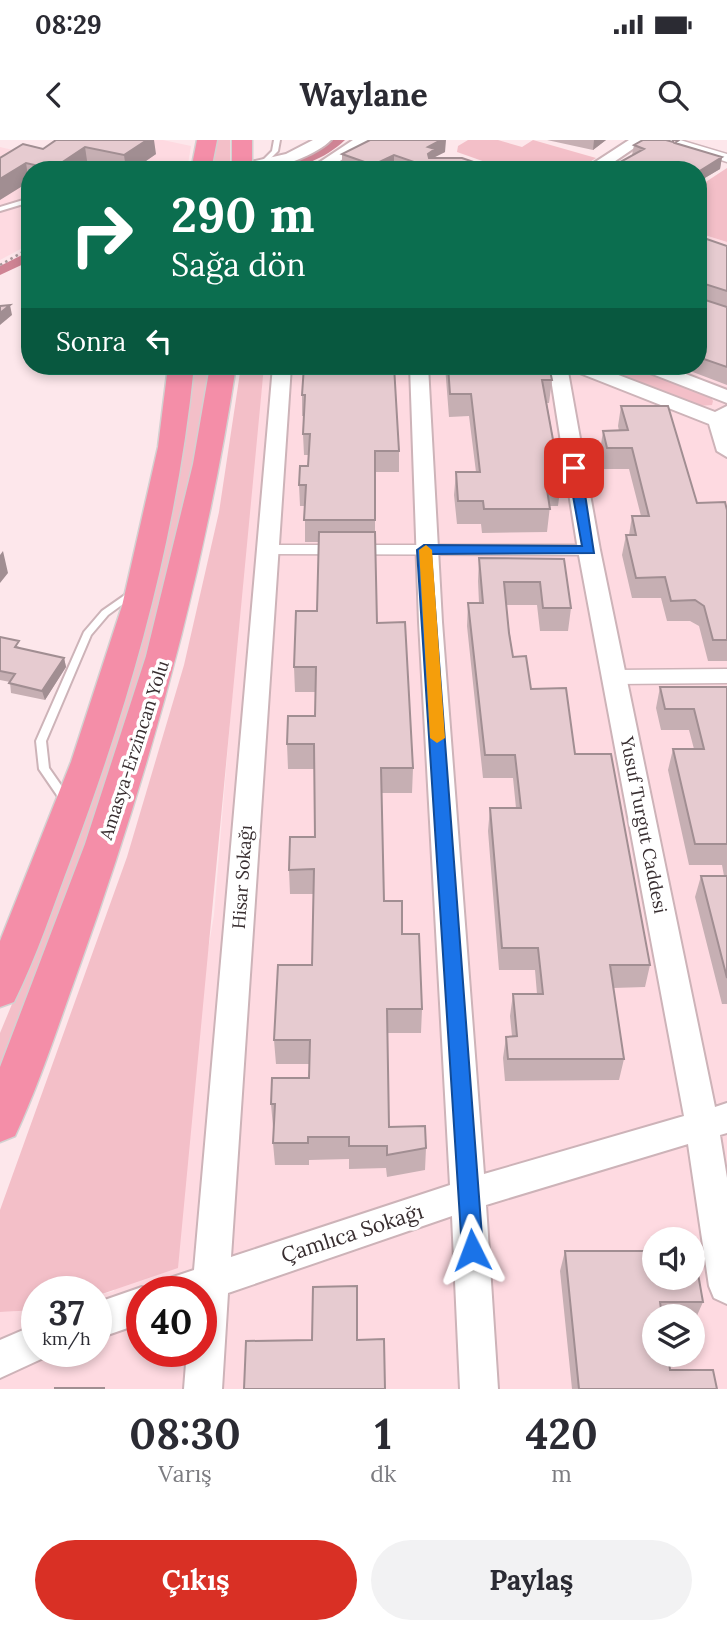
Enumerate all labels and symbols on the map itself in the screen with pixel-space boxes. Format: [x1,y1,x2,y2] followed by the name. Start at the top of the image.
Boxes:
[544,438,604,498] pin
[94,657,174,844] street label: Amasya-Erzincan Yolu
[615,734,672,915] street label: Yusuf Turgut Caddesi
[227,824,257,930] street label: Hisar Sokağı
[278,1197,427,1269] street label: Çamlıca Sokağı
[435,1213,509,1287] position arrow
[126,1276,217,1367] speed limit sign: 40

